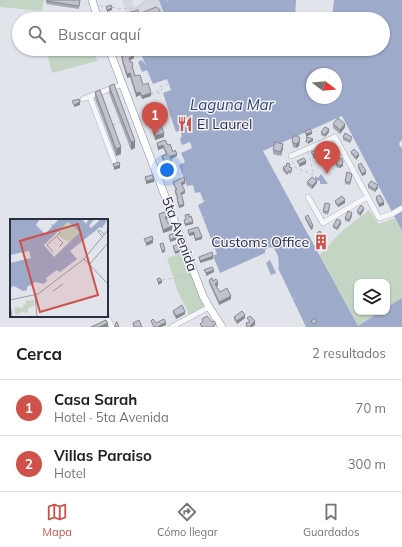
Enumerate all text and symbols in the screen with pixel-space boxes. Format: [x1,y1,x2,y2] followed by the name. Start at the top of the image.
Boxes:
[12,12,390,56] search box
[26,23,48,45] icon: search
[58,25,140,44] text: Buscar aquí
[306,68,342,104] north arrow
[190,95,274,114] water label: Laguna Mar
[142,102,168,135] pin: 1
[176,115,194,133] restaurant icon: El Laurel
[197,115,252,133] place label: El Laurel
[314,141,340,174] pin: 2
[157,160,177,180] your location
[158,194,202,274] street label: 5ta Avenida
[10,219,108,317] inset map
[211,233,309,251] place label: Customs Office
[312,233,330,251] building icon: Customs Office
[354,279,390,315] map controls
[354,279,390,315] button: layers
[16,343,62,364] text: Cerca
[312,345,386,361] text: 2 resultados
[54,390,137,409] text: Casa Sarah
[25,400,33,416] text: 1
[356,400,386,416] text: 70 m
[54,409,169,425] text: Hotel · 5ta Avenida
[54,446,152,465] text: Villas Paraiso
[25,456,33,472] text: 2
[348,456,386,472] text: 300 m
[54,465,86,481] text: Hotel
[43,501,72,539] tab: Mapa
[157,501,218,539] tab: Cómo llegar
[303,501,359,539] tab: Guardados

